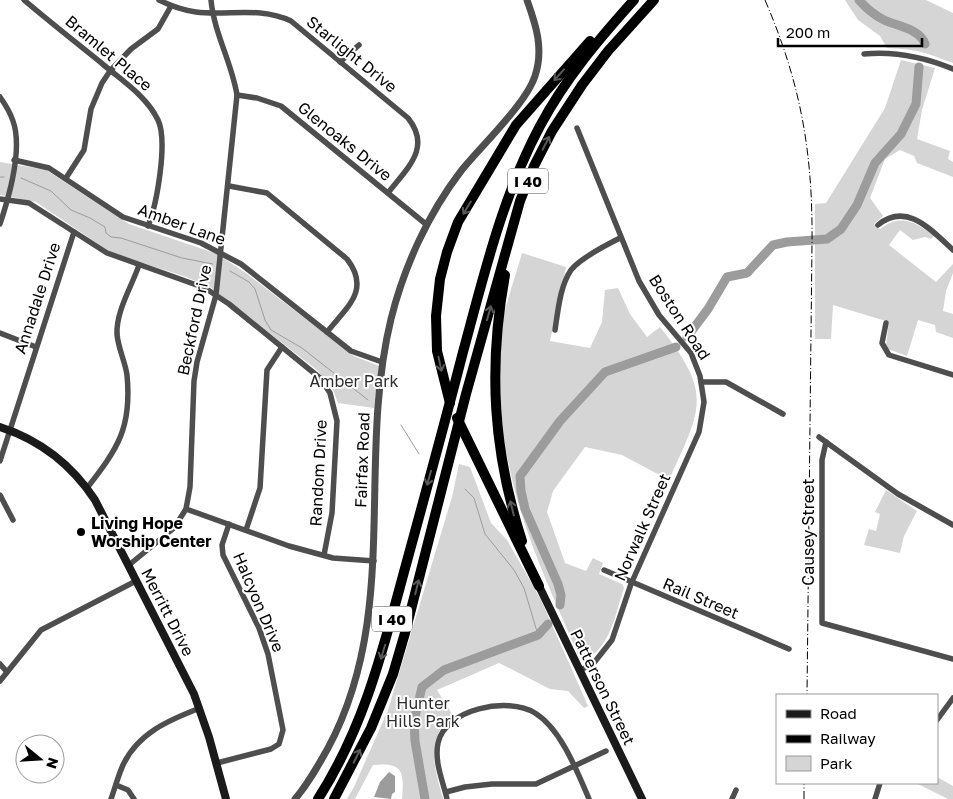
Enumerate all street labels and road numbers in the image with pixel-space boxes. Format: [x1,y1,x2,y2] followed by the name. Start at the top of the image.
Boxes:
[61,11,157,95] street label: Bramlet Place
[303,11,401,97] street label: Starlight Drive
[294,97,396,185] street label: Glenoaks Drive
[508,168,548,194] road number: I 40
[136,199,228,249] street label: Amber Lane
[10,240,64,356] street label: Annadale Drive
[173,263,215,377] street label: Beckford Drive
[645,271,715,363] street label: Boston Road
[350,412,374,508] street label: Fairfax Road
[305,419,331,527] street label: Random Drive
[609,470,675,584] street label: Norwalk Street
[798,478,818,586] street label: Causey Street
[229,549,289,655] street label: Halcyon Drive
[137,565,199,659] street label: Merritt Drive
[660,573,742,623] street label: Rail Street
[372,606,412,632] road number: I 40
[566,626,640,748] street label: Patterson Street

